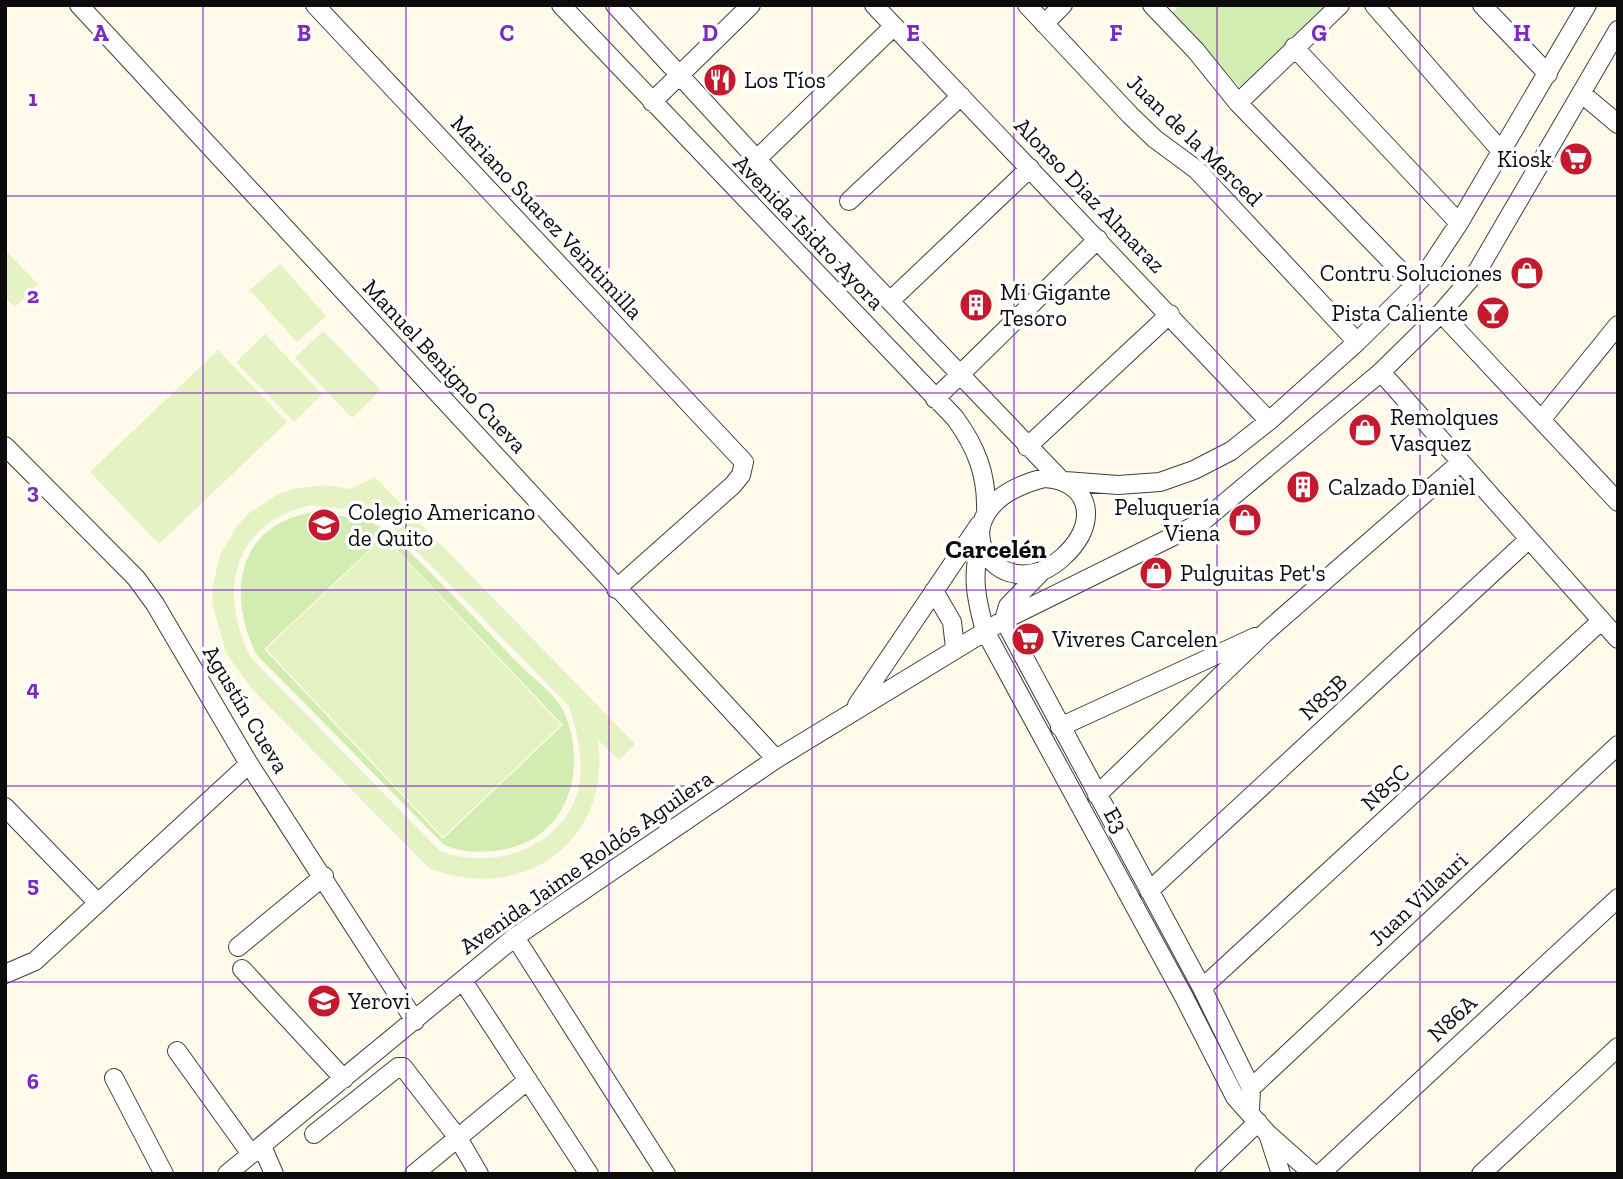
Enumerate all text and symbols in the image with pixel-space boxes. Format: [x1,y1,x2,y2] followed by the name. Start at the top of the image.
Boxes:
[93,19,109,47] text: A
[297,19,311,47] text: B
[500,19,514,47] text: C
[702,19,718,47] text: D
[906,19,920,47] text: E
[1109,19,1123,47] text: F
[1311,19,1327,47] text: G
[1513,19,1531,47] text: H
[701,61,739,99] restaurant icon: Los Tíos
[744,66,826,94] place label: Los Tíos
[1121,68,1269,212] street label: Juan de la Merced
[28,84,38,112] text: 1
[445,109,649,325] street label: Mariano Suarez Veintimilla
[1009,111,1172,279] street label: Alonso Diaz Almaraz
[1557,140,1595,178] supermarket icon: Kiosk
[1497,145,1552,173] place label: Kiosk
[728,149,890,315] street label: Avenida Isidro Ayora
[1508,254,1546,292] shop icon: Contru Soluciones
[1320,259,1502,287] place label: Contru Soluciones
[357,273,533,459] street label: Manuel Benigno Cueva
[1000,278,1111,332] place label: Mi Gigante Tesoro
[27,281,39,309] text: 2
[957,286,995,324] building icon: Mi Gigante Tesoro
[1474,294,1512,332] bar icon: Pista Caliente
[1332,299,1468,327] place label: Pista Caliente
[1389,403,1499,457] place label: Remolques Vasquez
[1346,411,1384,449] shop icon: Remolques Vasquez
[1284,468,1322,506] building icon: Calzado Daniel
[1328,473,1475,501] place label: Calzado Daniel
[27,477,39,505] text: 3
[1114,493,1220,547] place label: Peluquería Viena
[348,498,535,552] place label: Colegio Americano de Quito
[1226,501,1264,539] shop icon: Peluquería Viena
[305,506,343,544] school or university icon: Colegio Americano de Quito
[945,533,1047,565] district label: Carcelén
[1137,554,1175,592] shop icon: Pulguitas Pet's
[1180,559,1326,587] place label: Pulguitas Pet's
[1009,620,1047,658] supermarket icon: Viveres Carcelen
[1051,625,1218,653] place label: Viveres Carcelen
[197,640,295,778] street label: Agustín Cueva
[1293,668,1353,726] street label: N85B
[26,674,40,702] text: 4
[1355,758,1415,816] street label: N85C
[454,764,718,960] street label: Avenida Jaime Roldós Aguilera
[1098,802,1134,838] street label: E3
[1363,846,1473,952] street label: Juan Villauri
[27,870,39,898] text: 5
[305,982,343,1020] school or university icon: Yerovi
[347,987,410,1015] place label: Yerovi
[1422,988,1483,1047] street label: N86A
[27,1067,39,1095] text: 6

